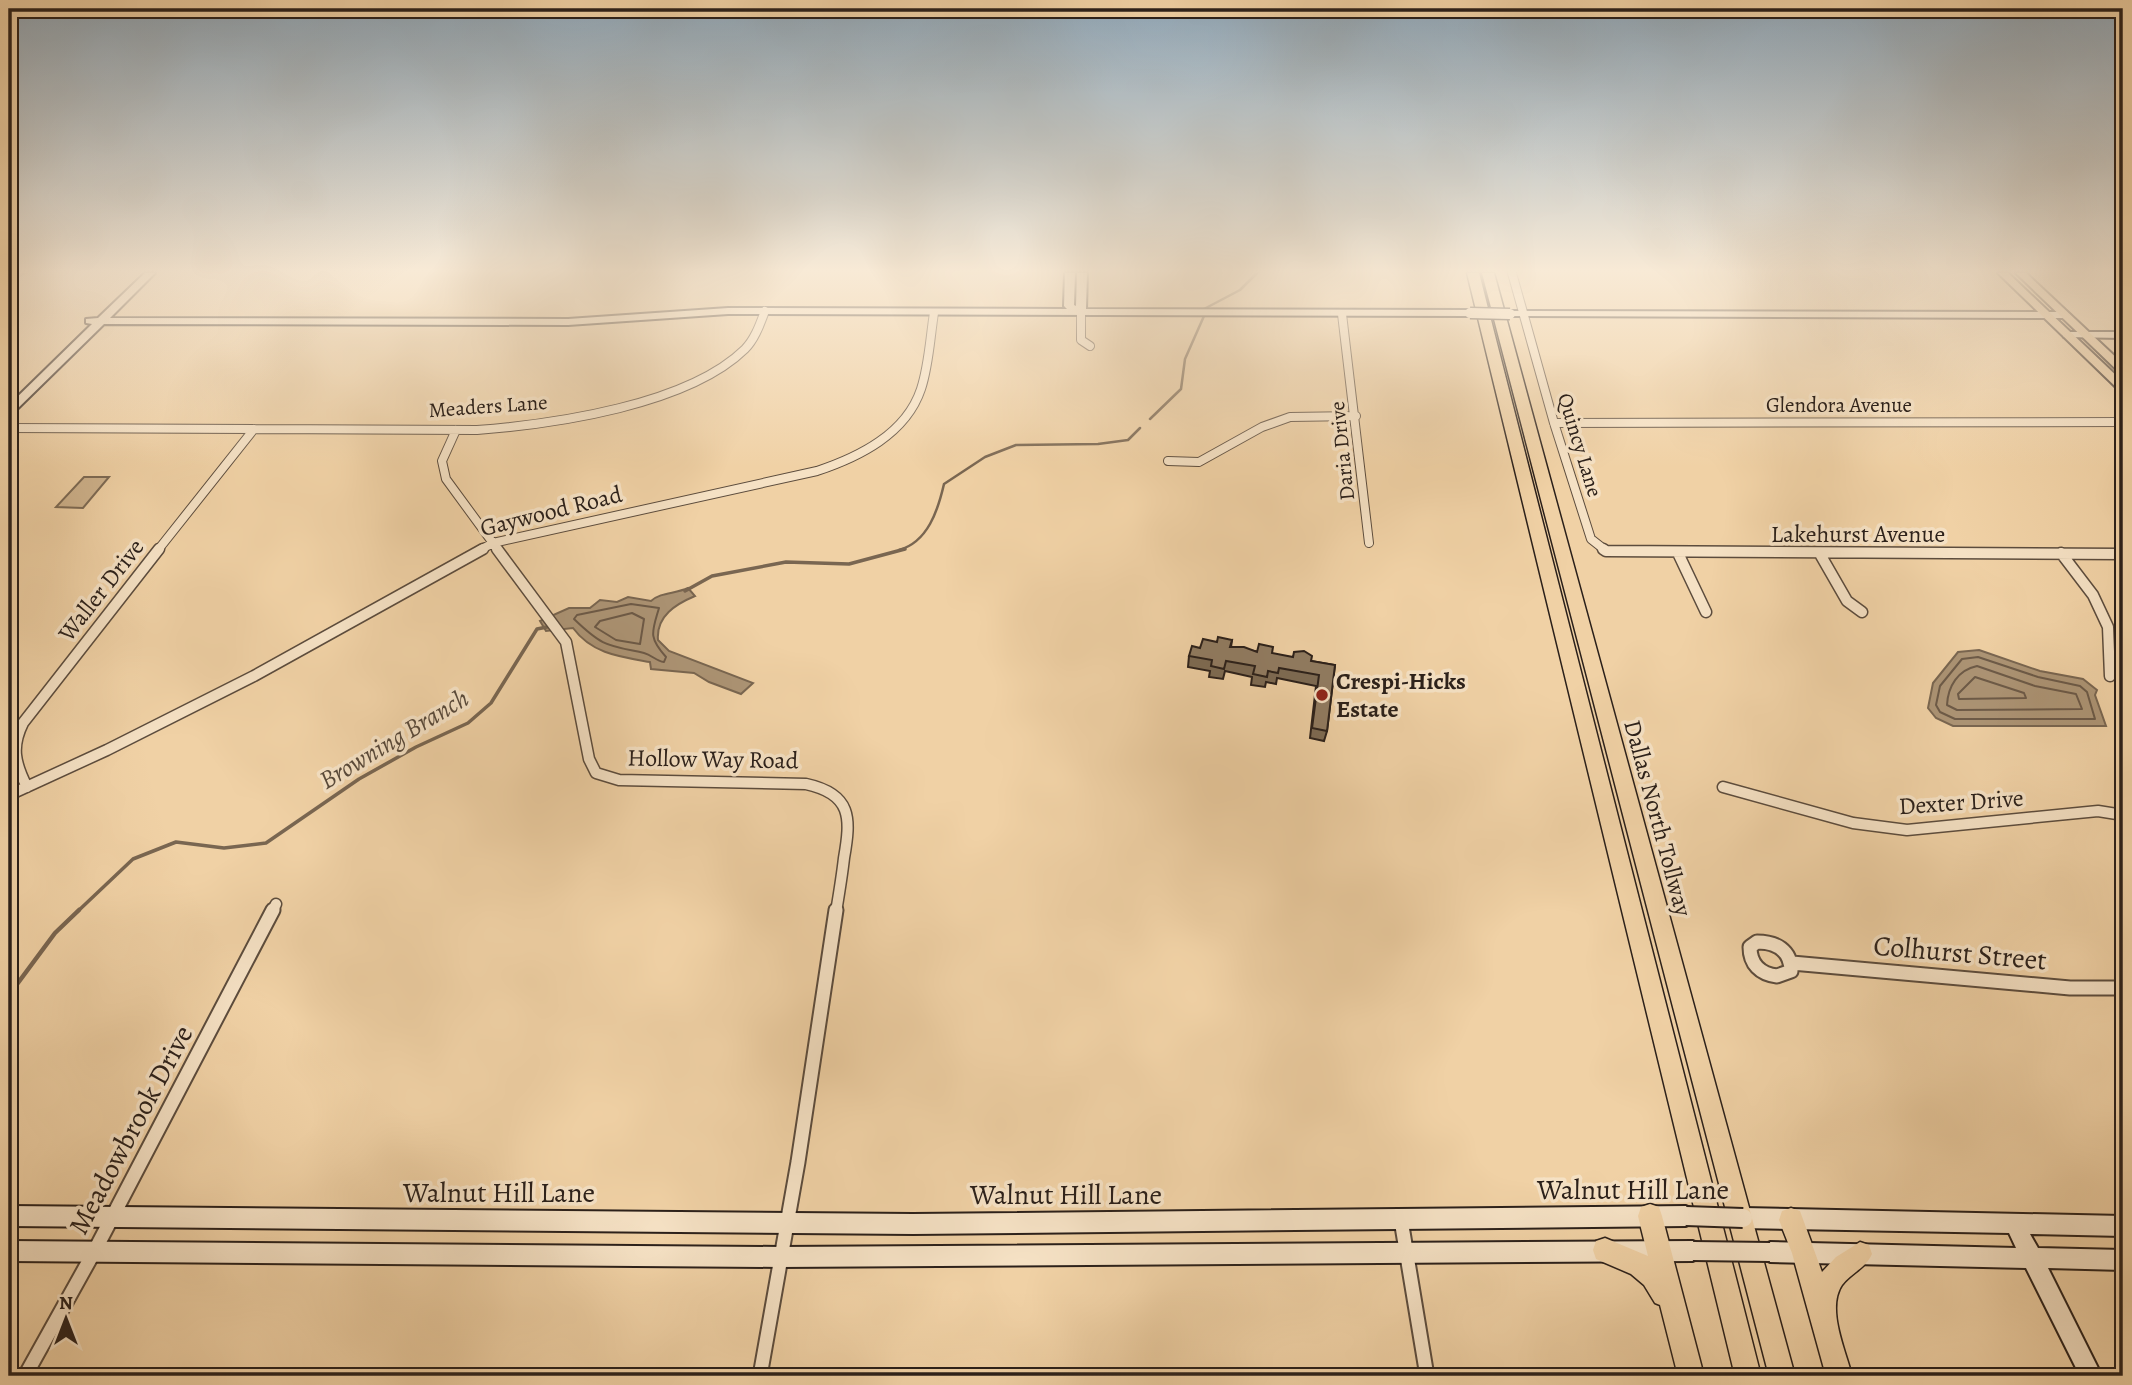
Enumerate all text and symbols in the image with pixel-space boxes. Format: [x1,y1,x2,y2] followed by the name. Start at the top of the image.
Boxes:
[428,388,548,424] street label: Meaders Lane
[1551,390,1609,500] street label: Quincy Lane
[1766,391,1912,419] street label: Glendora Avenue
[1323,400,1361,502] street label: Daria Drive
[477,478,625,544] street label: Gaywood Road
[1771,518,1945,550] street label: Lakehurst Avenue
[50,532,151,649] street label: Waller Drive
[1336,665,1466,725] place label: Crespi-Hicks Estate
[313,681,475,797] water label: Browning Branch
[1314,687,1330,703] marker: Crespi-Hicks Estate
[1616,716,1700,920] street label: Dallas North Tollway
[627,742,799,776] street label: Hollow Way Road
[1898,782,2024,822] street label: Dexter Drive
[1872,927,2048,979] street label: Colhurst Street
[60,1019,202,1241] street label: Meadowbrook Drive
[1536,1171,1729,1209] street label: Walnut Hill Lane
[402,1174,595,1212] street label: Walnut Hill Lane
[969,1176,1162,1214] street label: Walnut Hill Lane
[32,1284,102,1354] north arrow
[59,1290,73,1316] text: N

